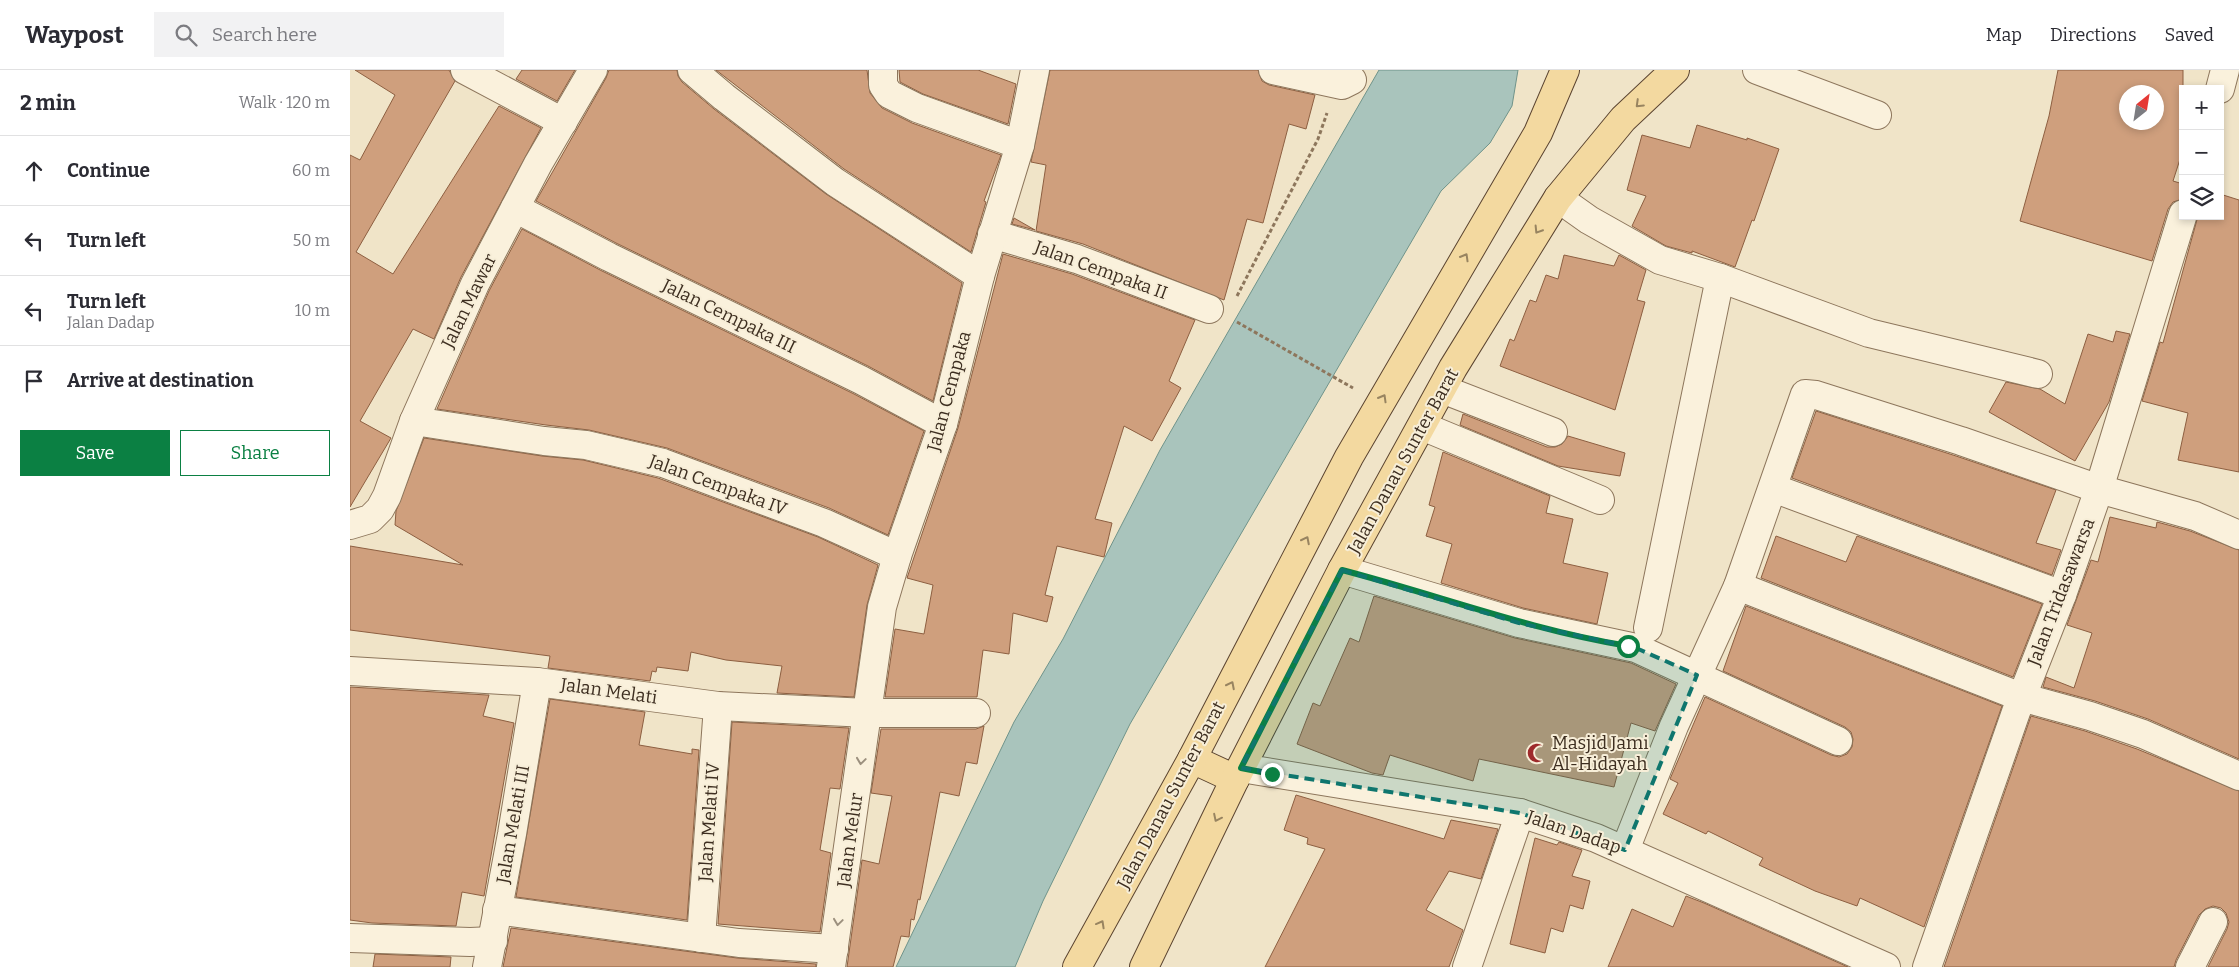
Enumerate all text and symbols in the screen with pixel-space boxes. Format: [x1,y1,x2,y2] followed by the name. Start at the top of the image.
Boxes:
[154,12,504,57] search box
[25,21,124,49] text: Waypost
[172,21,200,49] icon: search
[212,23,317,46] text: Search here
[1986,24,2022,46] text: Map
[2050,24,2137,46] text: Directions
[2165,24,2214,46] text: Saved
[2119,85,2164,130] north arrow
[2179,85,2224,220] map controls
[2179,85,2224,130] button: +
[20,90,76,116] text: 2 min
[239,93,330,112] text: Walk · 120 m
[1636,98,1645,107] one-way arrow
[2179,130,2224,175] button: −
[20,157,48,185] icon: ahead
[67,159,150,182] text: Continue
[292,161,330,180] text: 60 m
[2179,175,2224,220] button: layers
[1535,225,1544,234] one-way arrow
[20,227,48,255] icon: left
[67,229,146,252] text: Turn left
[293,231,330,250] text: 50 m
[1031,235,1170,304] street label: Jalan Cempaka II
[436,250,501,353] street label: Jalan Mawar
[1458,254,1468,263] one-way arrow
[658,274,799,358] street label: Jalan Cempaka III
[67,290,146,313] text: Turn left
[20,297,48,325] icon: left
[295,301,330,320] text: 10 m
[67,313,155,332] text: Jalan Dadap
[922,328,976,454] street label: Jalan Cempaka
[1342,364,1464,559] street label: Jalan Danau Sunter Barat
[20,367,48,395] icon: arrive
[67,369,254,392] text: Arrive at destination
[1377,394,1387,403] one-way arrow
[20,430,170,476] button: Save
[180,430,330,476] button: Share
[645,449,791,520] street label: Jalan Cempaka IV
[2022,515,2099,670] street label: Jalan Tridasawarsa
[1300,537,1310,546] one-way arrow
[1617,635,1640,658] route start
[558,673,659,709] street label: Jalan Melati
[1225,681,1235,690] one-way arrow
[1112,697,1230,893] street label: Jalan Danau Sunter Barat
[1552,732,1649,775] place label: Masjid Jami Al-Hidayah
[1526,742,1548,764] mosque icon: Masjid Jami Al-Hidayah
[856,757,867,765] one-way arrow
[694,761,724,883] street label: Jalan Melati IV
[492,763,534,886] street label: Jalan Melati III
[1261,763,1284,786] route end
[832,791,868,890] street label: Jalan Melur
[1523,805,1624,858] street label: Jalan Dadap
[1213,812,1223,821] one-way arrow
[833,918,844,926] one-way arrow
[1095,921,1105,930] one-way arrow

